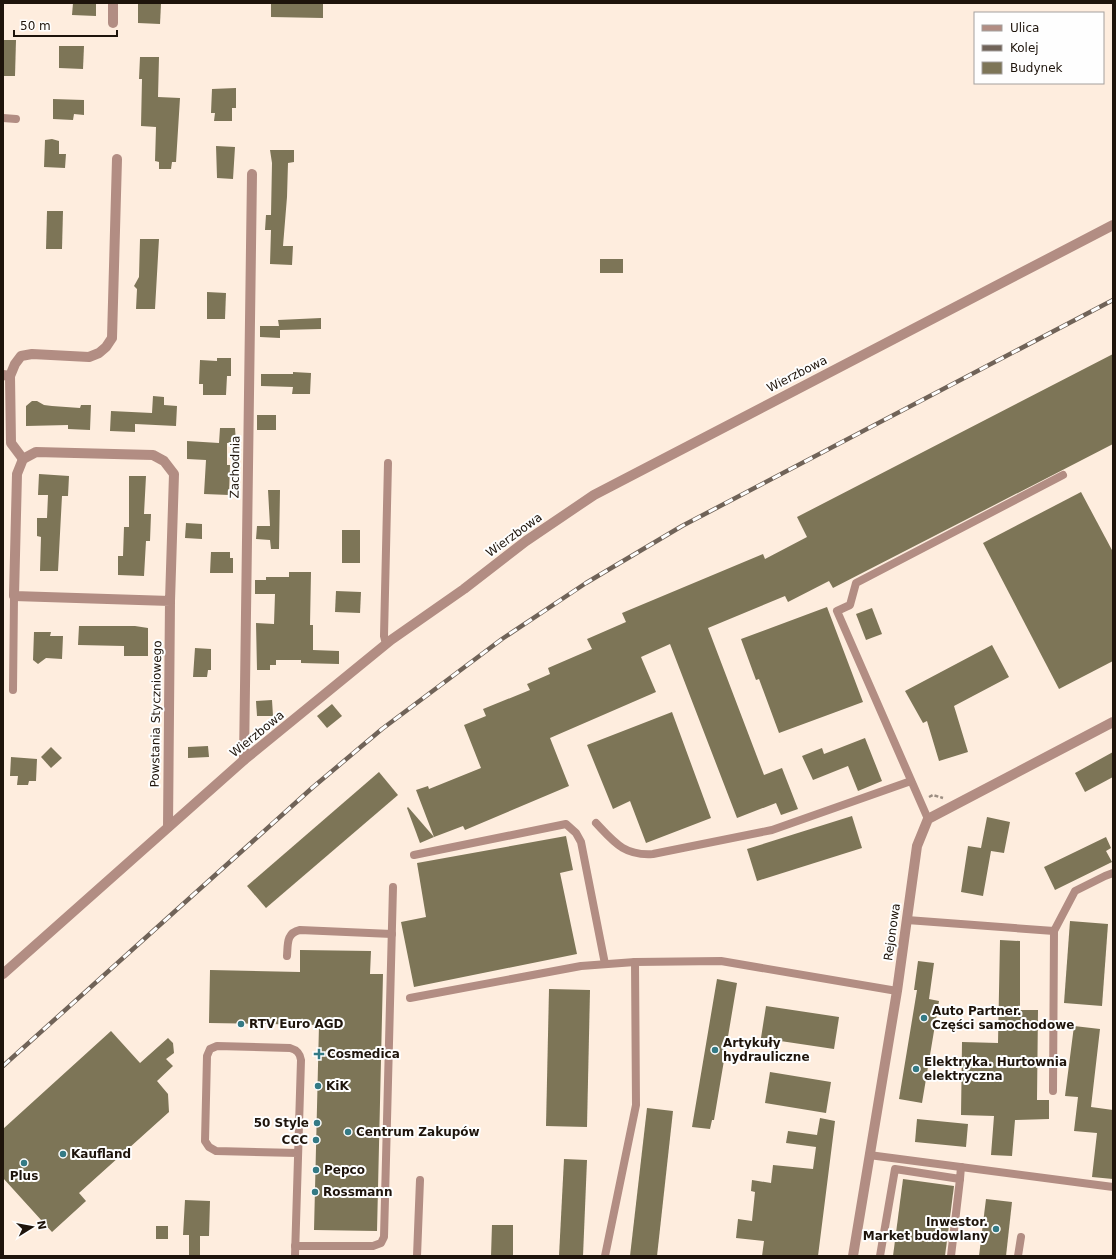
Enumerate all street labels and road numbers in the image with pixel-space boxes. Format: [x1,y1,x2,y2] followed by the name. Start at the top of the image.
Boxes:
[765,353,829,395] street label: Wierzbowa
[227,435,243,499] street label: Zachodnia
[483,510,545,560] street label: Wierzbowa
[148,640,164,788] street label: Powstania Styczniowego
[227,708,287,760] street label: Wierzbowa
[881,902,903,962] street label: Rejonowa

